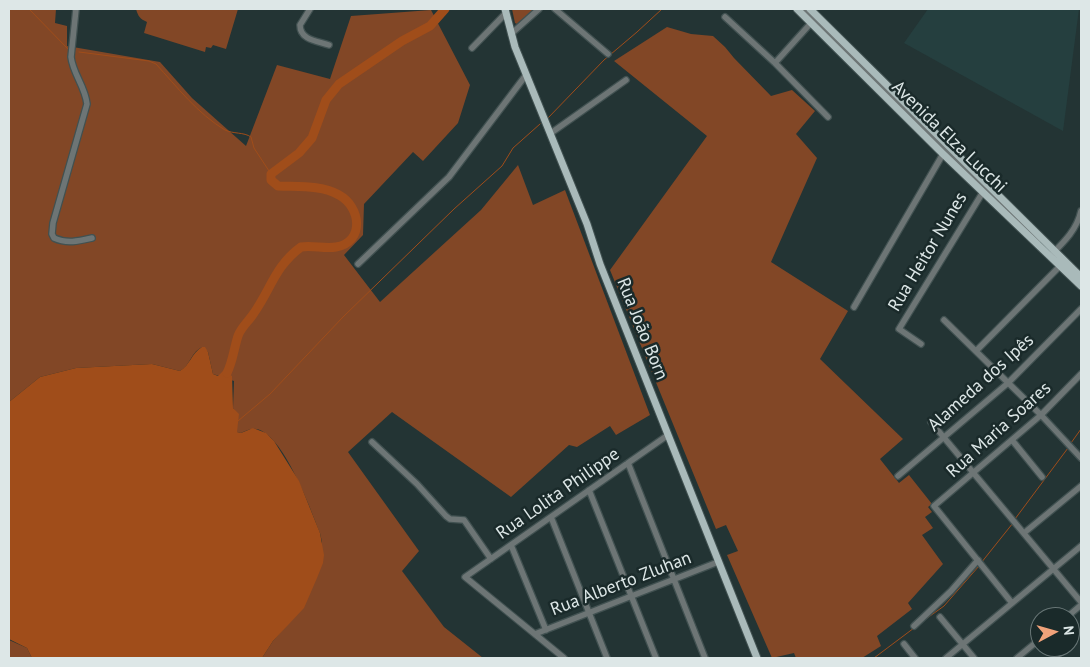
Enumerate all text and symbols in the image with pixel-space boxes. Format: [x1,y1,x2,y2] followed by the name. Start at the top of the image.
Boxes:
[887,77,1011,197] street label: Avenida Elza Lucchi
[884,189,972,315] street label: Rua Heitor Nunes
[612,275,672,383] street label: Rua João Born
[923,330,1039,436] street label: Alameda dos Ipês
[942,378,1056,482] street label: Rua Maria Soares
[492,444,624,544] street label: Rua Lolita Philippe
[548,547,694,621] street label: Rua Alberto Zluhan
[1030,607,1080,657] north arrow
[1059,625,1078,636] text: N

